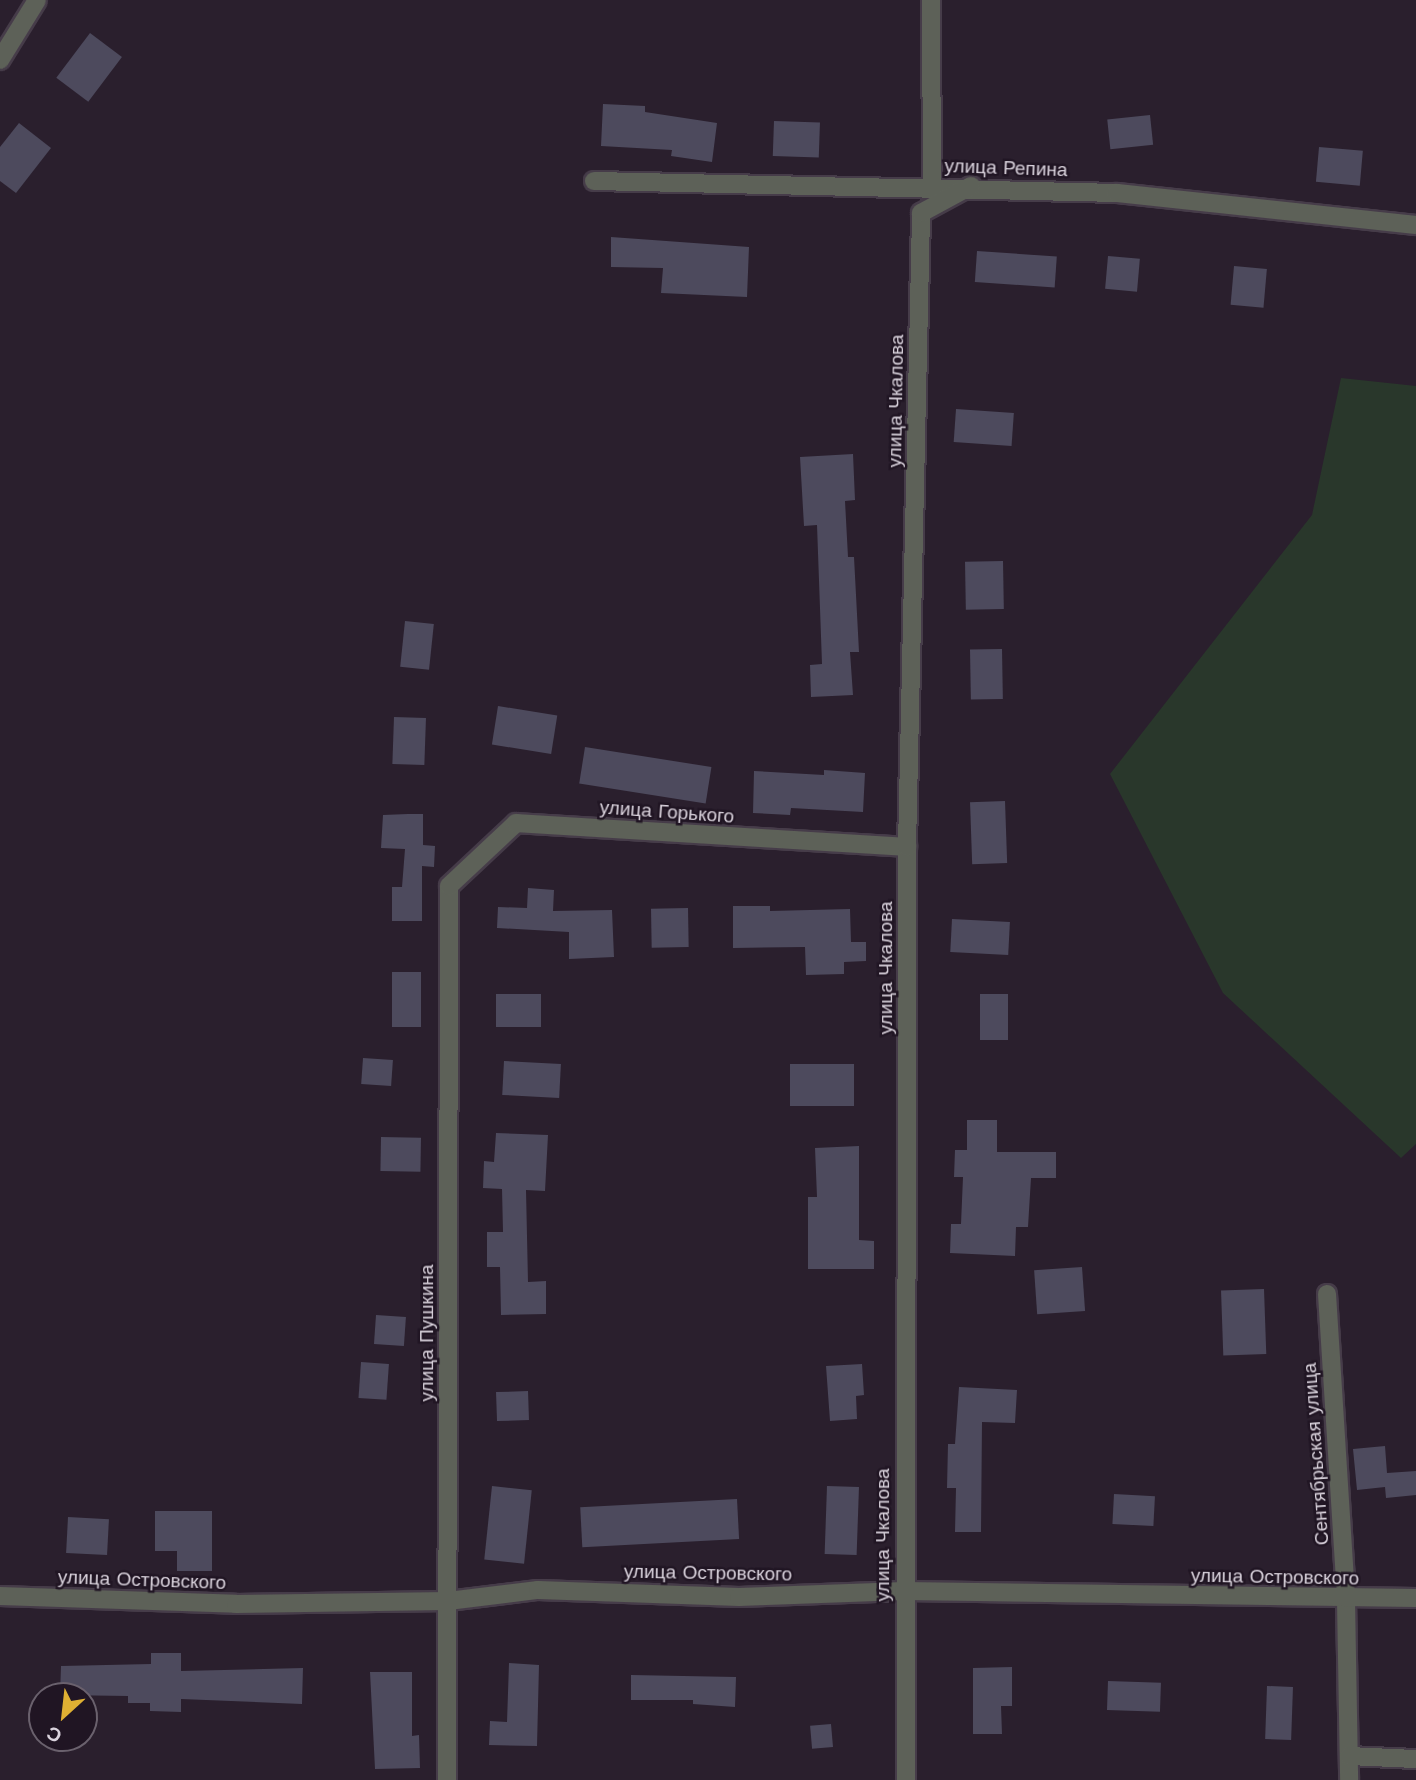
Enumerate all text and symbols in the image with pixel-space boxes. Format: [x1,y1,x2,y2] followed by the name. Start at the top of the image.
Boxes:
[944,154,1068,182] street label: улица Репина
[883,334,909,468] street label: улица Чкалова
[599,796,735,828] street label: улица Горького
[875,902,897,1034] street label: улица Чкалова
[416,1264,438,1402] street label: улица Пушкина
[1298,1362,1334,1546] street label: Сентябрьская улица
[872,1469,894,1601] street label: улица Чкалова
[624,1560,792,1586] street label: улица Островского
[1191,1564,1359,1590] street label: улица Островского
[57,1566,227,1594] street label: улица Островского
[28,1682,98,1752] north arrow
[43,1721,65,1748] text: С

